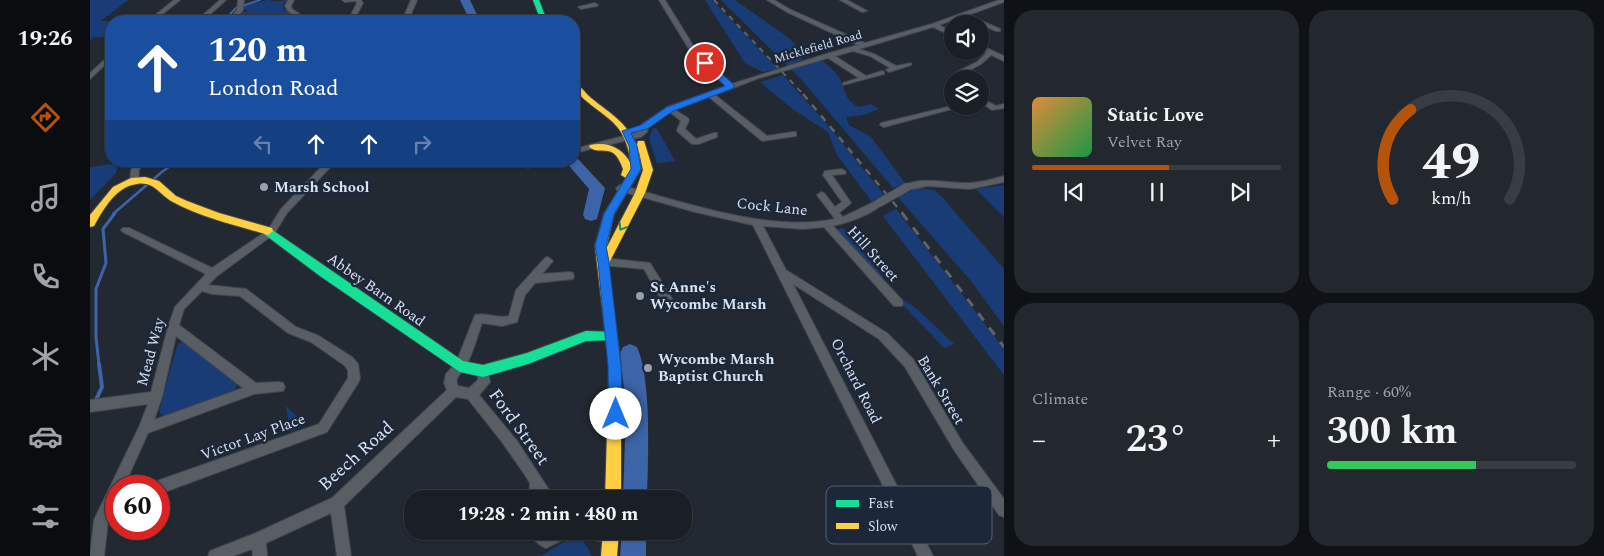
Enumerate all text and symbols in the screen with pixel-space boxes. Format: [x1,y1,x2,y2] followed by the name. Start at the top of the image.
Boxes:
[944,15,989,115] map controls
[944,15,989,60] button: sound
[17,22,73,55] text: 19:26
[208,24,307,77] text: 120 m
[772,25,865,69] street label: Micklefield Road
[125,35,190,100] icon: ahead
[684,42,726,84] pin
[691,49,719,77] icon: arrive
[944,70,989,115] button: layers
[208,72,339,105] text: London Road
[28,100,63,135] icon: directions
[1107,101,1204,130] text: Static Love
[1422,123,1481,202] text: 49
[249,130,277,158] icon: left
[302,130,330,158] icon: ahead
[355,130,383,158] icon: ahead
[408,130,436,158] icon: right
[1107,130,1182,154] text: Velvet Ray
[274,176,369,199] place label: Marsh School
[1060,178,1088,206] icon: previous
[1143,178,1171,206] icon: pause
[1226,178,1254,206] icon: next
[28,180,63,215] icon: music
[258,181,270,193] marker: Marsh School
[1431,185,1472,212] text: km/h
[735,192,809,222] street label: Cock Lane
[841,221,905,287] street label: Hill Street
[618,222,628,231] one-way arrow
[322,247,430,333] street label: Abbey Barn Road
[28,259,63,294] icon: phone
[650,276,767,316] place label: St Anne's Wycombe Marsh
[634,290,646,302] marker: St Anne's Wycombe Marsh
[131,314,171,389] street label: Mead Way
[825,334,887,428] street label: Orchard Road
[28,339,63,374] icon: climate
[658,348,775,388] place label: Wycombe Marsh Baptist Church
[911,351,971,429] street label: Bank Street
[642,362,654,374] marker: Wycombe Marsh Baptist Church
[1327,380,1411,404] text: Range · 60%
[482,383,556,471] street label: Ford Street
[589,387,641,439] position arrow
[1032,387,1088,411] text: Climate
[1327,403,1458,461] text: 300 km
[198,407,308,467] street label: Victor Lay Place
[1126,411,1187,469] text: 23°
[312,415,400,497] street label: Beech Road
[28,419,63,454] icon: car
[1032,419,1046,462] text: −
[1267,419,1281,462] text: +
[105,475,170,540] speed limit sign: 60
[826,486,992,544] legend
[868,493,894,514] text: Fast
[28,499,63,534] icon: filters
[458,500,638,529] text: 19:28 · 2 min · 480 m
[868,516,898,537] text: Slow

